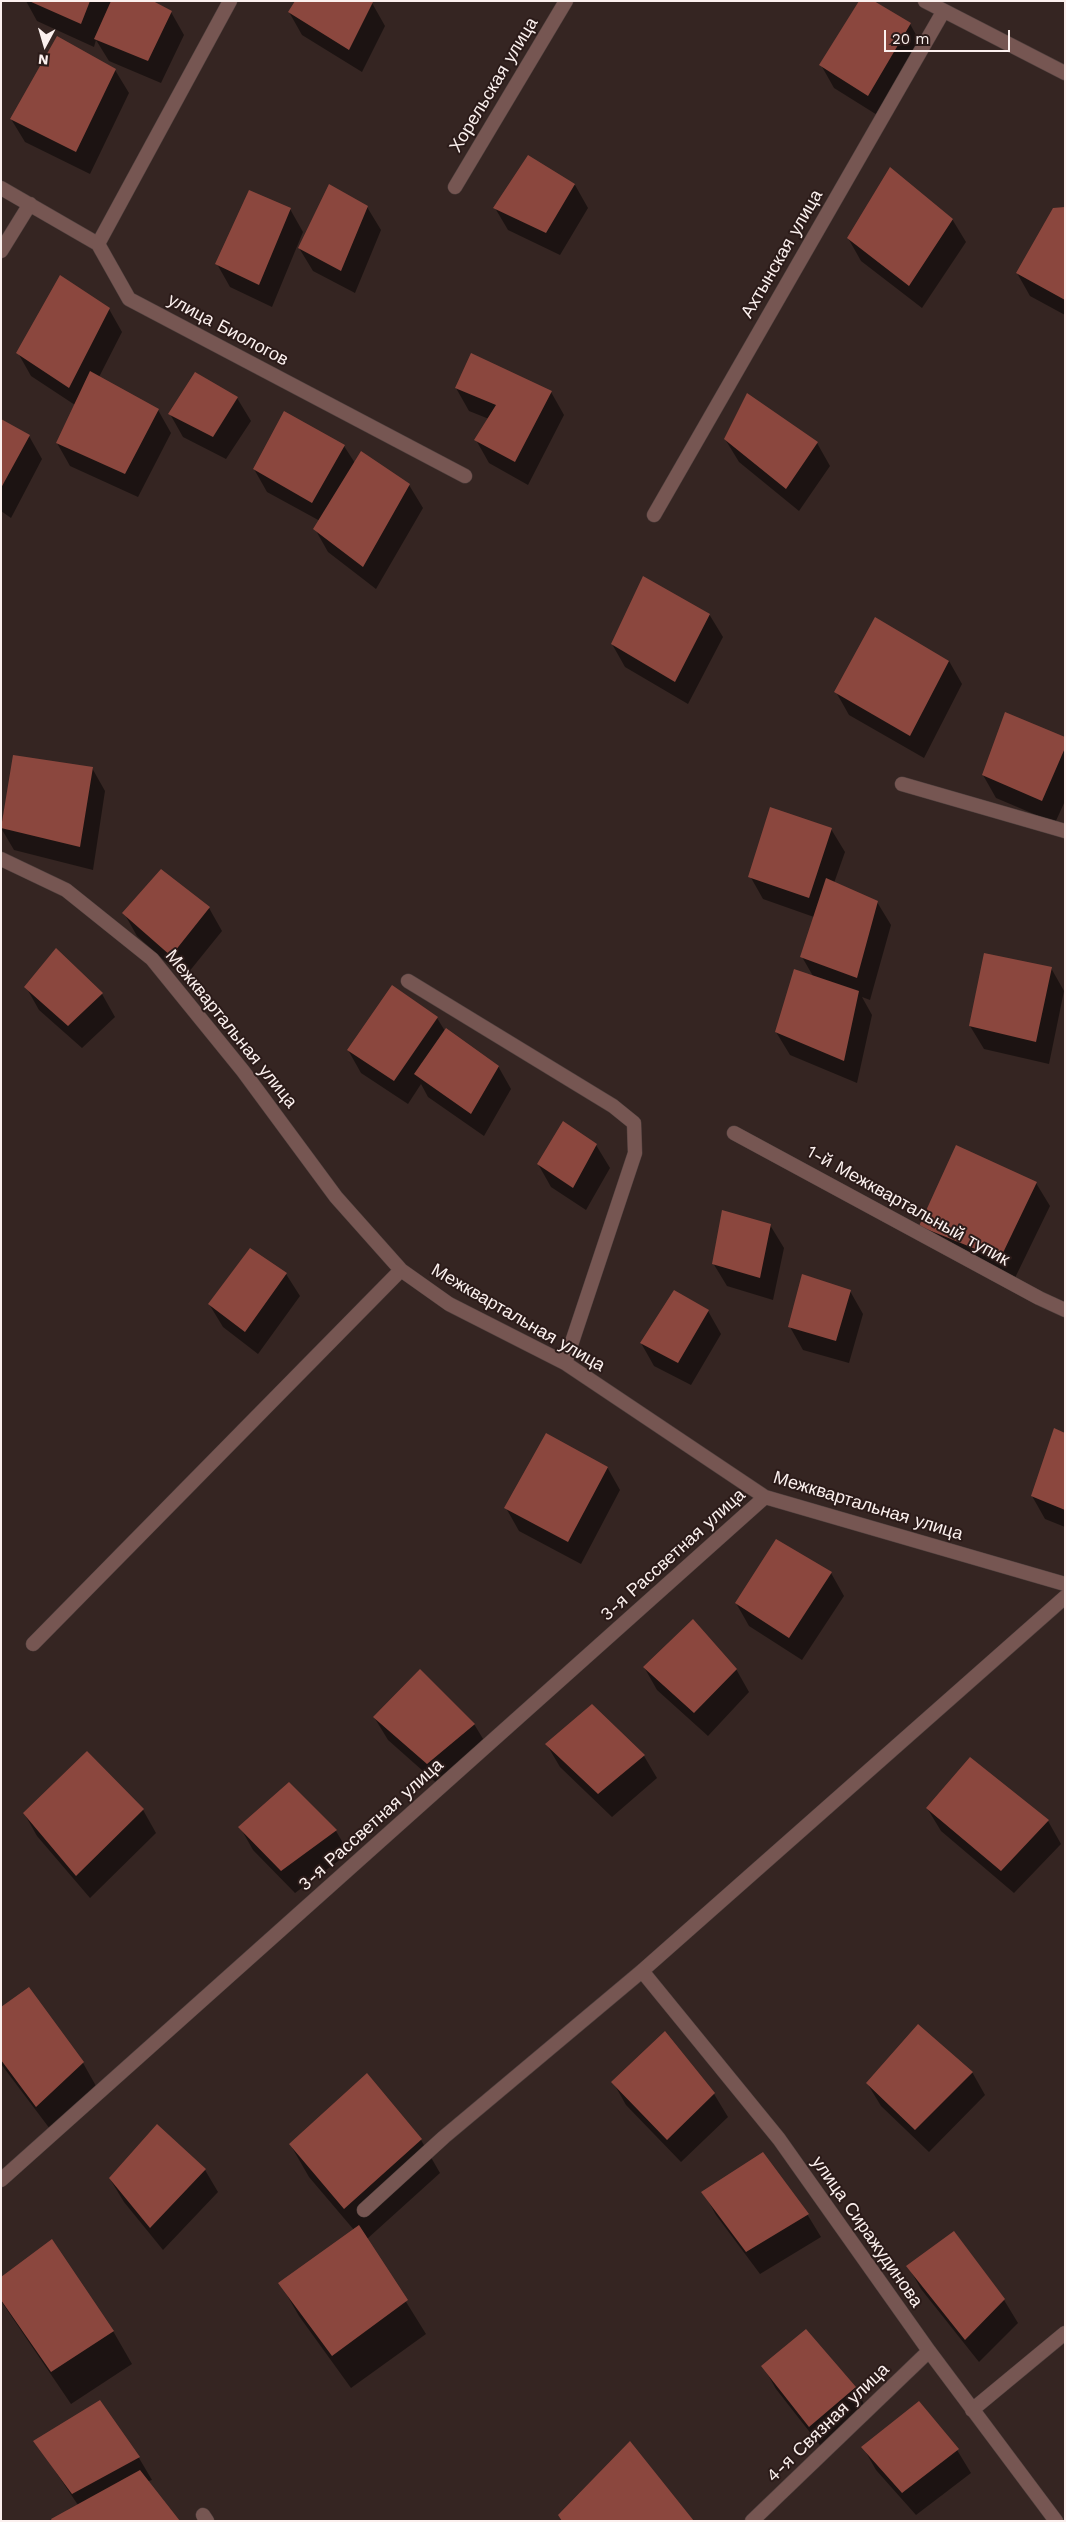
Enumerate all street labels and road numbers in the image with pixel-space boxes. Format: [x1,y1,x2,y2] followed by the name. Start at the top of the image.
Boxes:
[445,14,543,156] street label: Хорельская улица
[737,186,827,322] street label: Ахтынская улица
[164,289,292,371] street label: улица Биологов
[161,946,301,1112] street label: Межквартальная улица
[803,1141,1013,1271] street label: 1-й Межквартальный тупик
[427,1259,609,1377] street label: Межквартальная улица
[771,1467,965,1545] street label: Межквартальная улица
[596,1484,750,1626] street label: 3-я Рассветная улица
[294,1754,448,1896] street label: 3-я Рассветная улица
[807,2152,927,2312] street label: улица Сиражудинова
[762,2359,894,2487] street label: 4-я Связная улица

